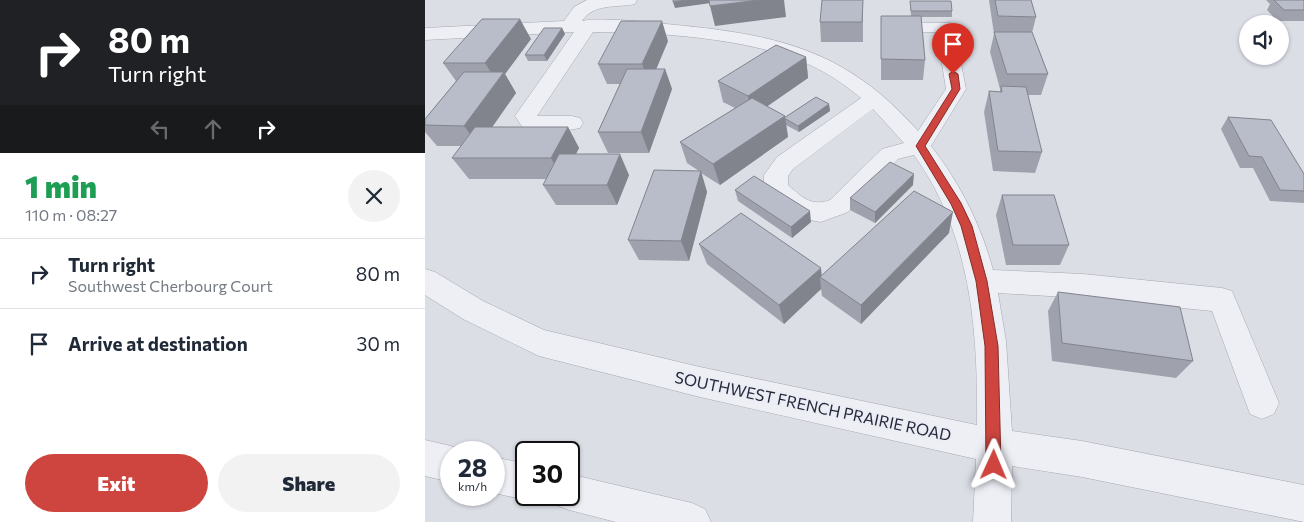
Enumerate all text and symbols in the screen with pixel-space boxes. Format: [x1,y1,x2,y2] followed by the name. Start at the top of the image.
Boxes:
[1239,15,1289,65] map controls
[1239,15,1289,65] button: sound
[108,17,190,60] text: 80 m
[25,20,90,85] icon: right
[932,23,974,74] pin
[939,30,967,58] icon: arrive
[108,60,206,87] text: Turn right
[146,115,174,143] icon: left
[199,115,227,143] icon: ahead
[252,115,280,143] icon: right
[25,167,97,204] text: 1 min
[348,170,400,222] button: close
[25,205,117,224] text: 110 m · 08:27
[68,253,155,276] text: Turn right
[25,260,53,288] icon: right
[356,262,400,285] text: 80 m
[68,276,273,295] text: Southwest Cherbourg Court
[25,330,53,358] icon: arrive
[68,332,248,355] text: Arrive at destination
[357,332,400,355] text: 30 m
[673,367,953,444] street label: SOUTHWEST FRENCH PRAIRIE ROAD
[967,438,1019,490] position arrow
[515,441,580,506] speed limit sign: 30
[458,452,487,482] text: 28
[25,454,208,512] button: Exit
[218,454,400,512] button: Share
[458,479,487,493] text: km/h

